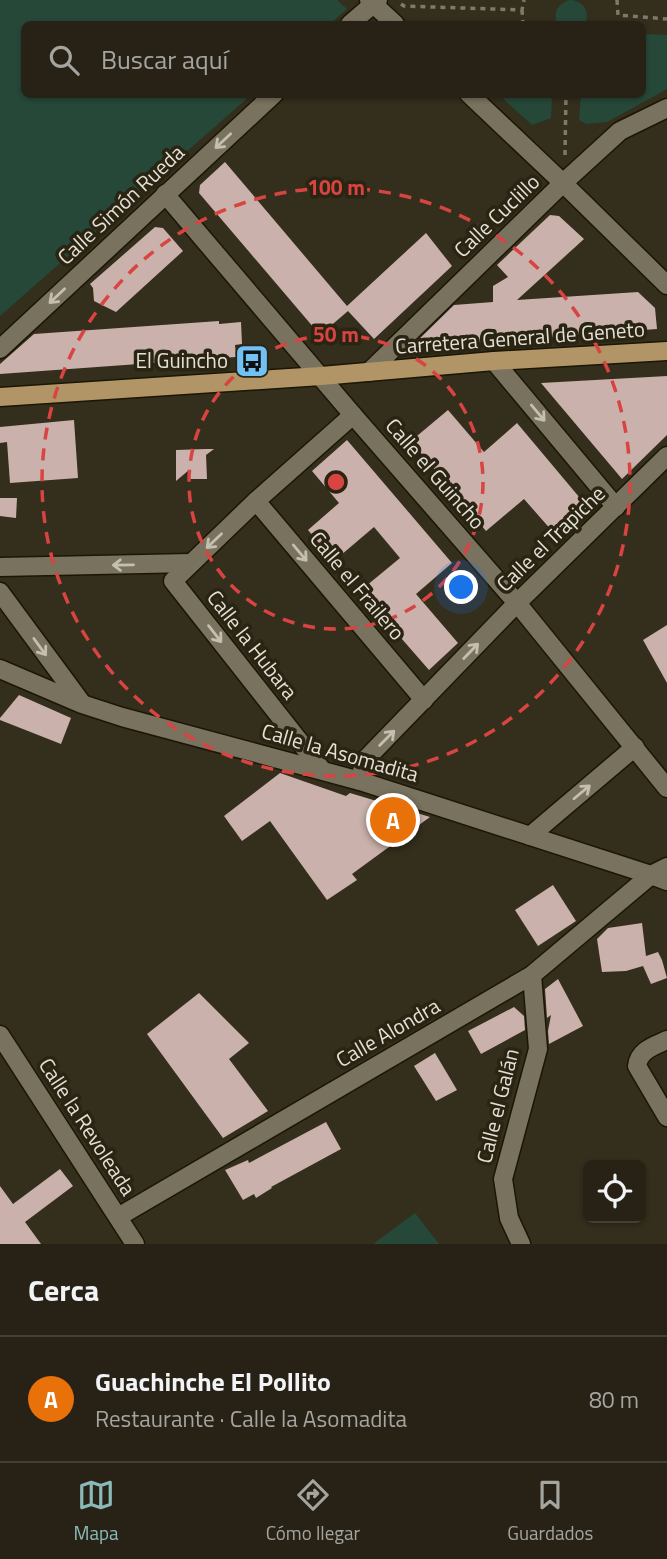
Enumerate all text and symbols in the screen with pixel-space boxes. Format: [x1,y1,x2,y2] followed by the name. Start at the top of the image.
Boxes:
[21,21,646,98] search box
[101,40,228,79] text: Buscar aquí
[45,41,83,79] icon: search
[215,132,232,149] one-way arrow
[50,136,191,272] street label: Calle Simón Rueda
[446,166,546,265] street label: Calle Cuclillo
[307,171,365,203] text: 100 m
[49,287,66,304] one-way arrow
[394,312,646,362] street label: Carretera General de Geneto
[313,318,359,350] text: 50 m
[233,342,271,380] bus stop icon: El Guincho
[135,344,228,376] place label: El Guincho
[529,404,545,422] one-way arrow
[378,411,493,536] street label: Calle el Guincho
[324,470,348,494] centre of rings
[489,478,612,599] street label: Calle el Trapiche
[303,524,413,647] street label: Calle el Frailero
[205,533,223,549] one-way arrow
[292,544,308,562] one-way arrow
[112,558,135,571] one-way arrow
[444,570,478,604] your location
[200,583,306,706] street label: Calle la Hubara
[208,625,223,643] one-way arrow
[33,637,48,656] one-way arrow
[463,643,480,660] one-way arrow
[258,714,423,790] street label: Calle la Asomadita
[378,729,395,746] one-way arrow
[573,784,591,800] one-way arrow
[370,794,416,846] pin: A
[329,989,446,1075] street label: Calle Alondra
[467,1045,527,1166] street label: Calle el Galán
[31,1051,145,1202] street label: Calle la Revoleada
[583,1160,646,1223] map controls
[583,1160,646,1223] button: locate
[28,1267,99,1313] text: Cerca
[95,1362,331,1401] text: Guachinche El Pollito
[44,1382,58,1417] text: A
[589,1382,639,1417] text: 80 m
[95,1401,407,1436] text: Restaurante · Calle la Asomadita
[74,1476,119,1547] tab: Mapa
[266,1476,360,1547] tab: Cómo llegar
[507,1476,593,1547] tab: Guardados

